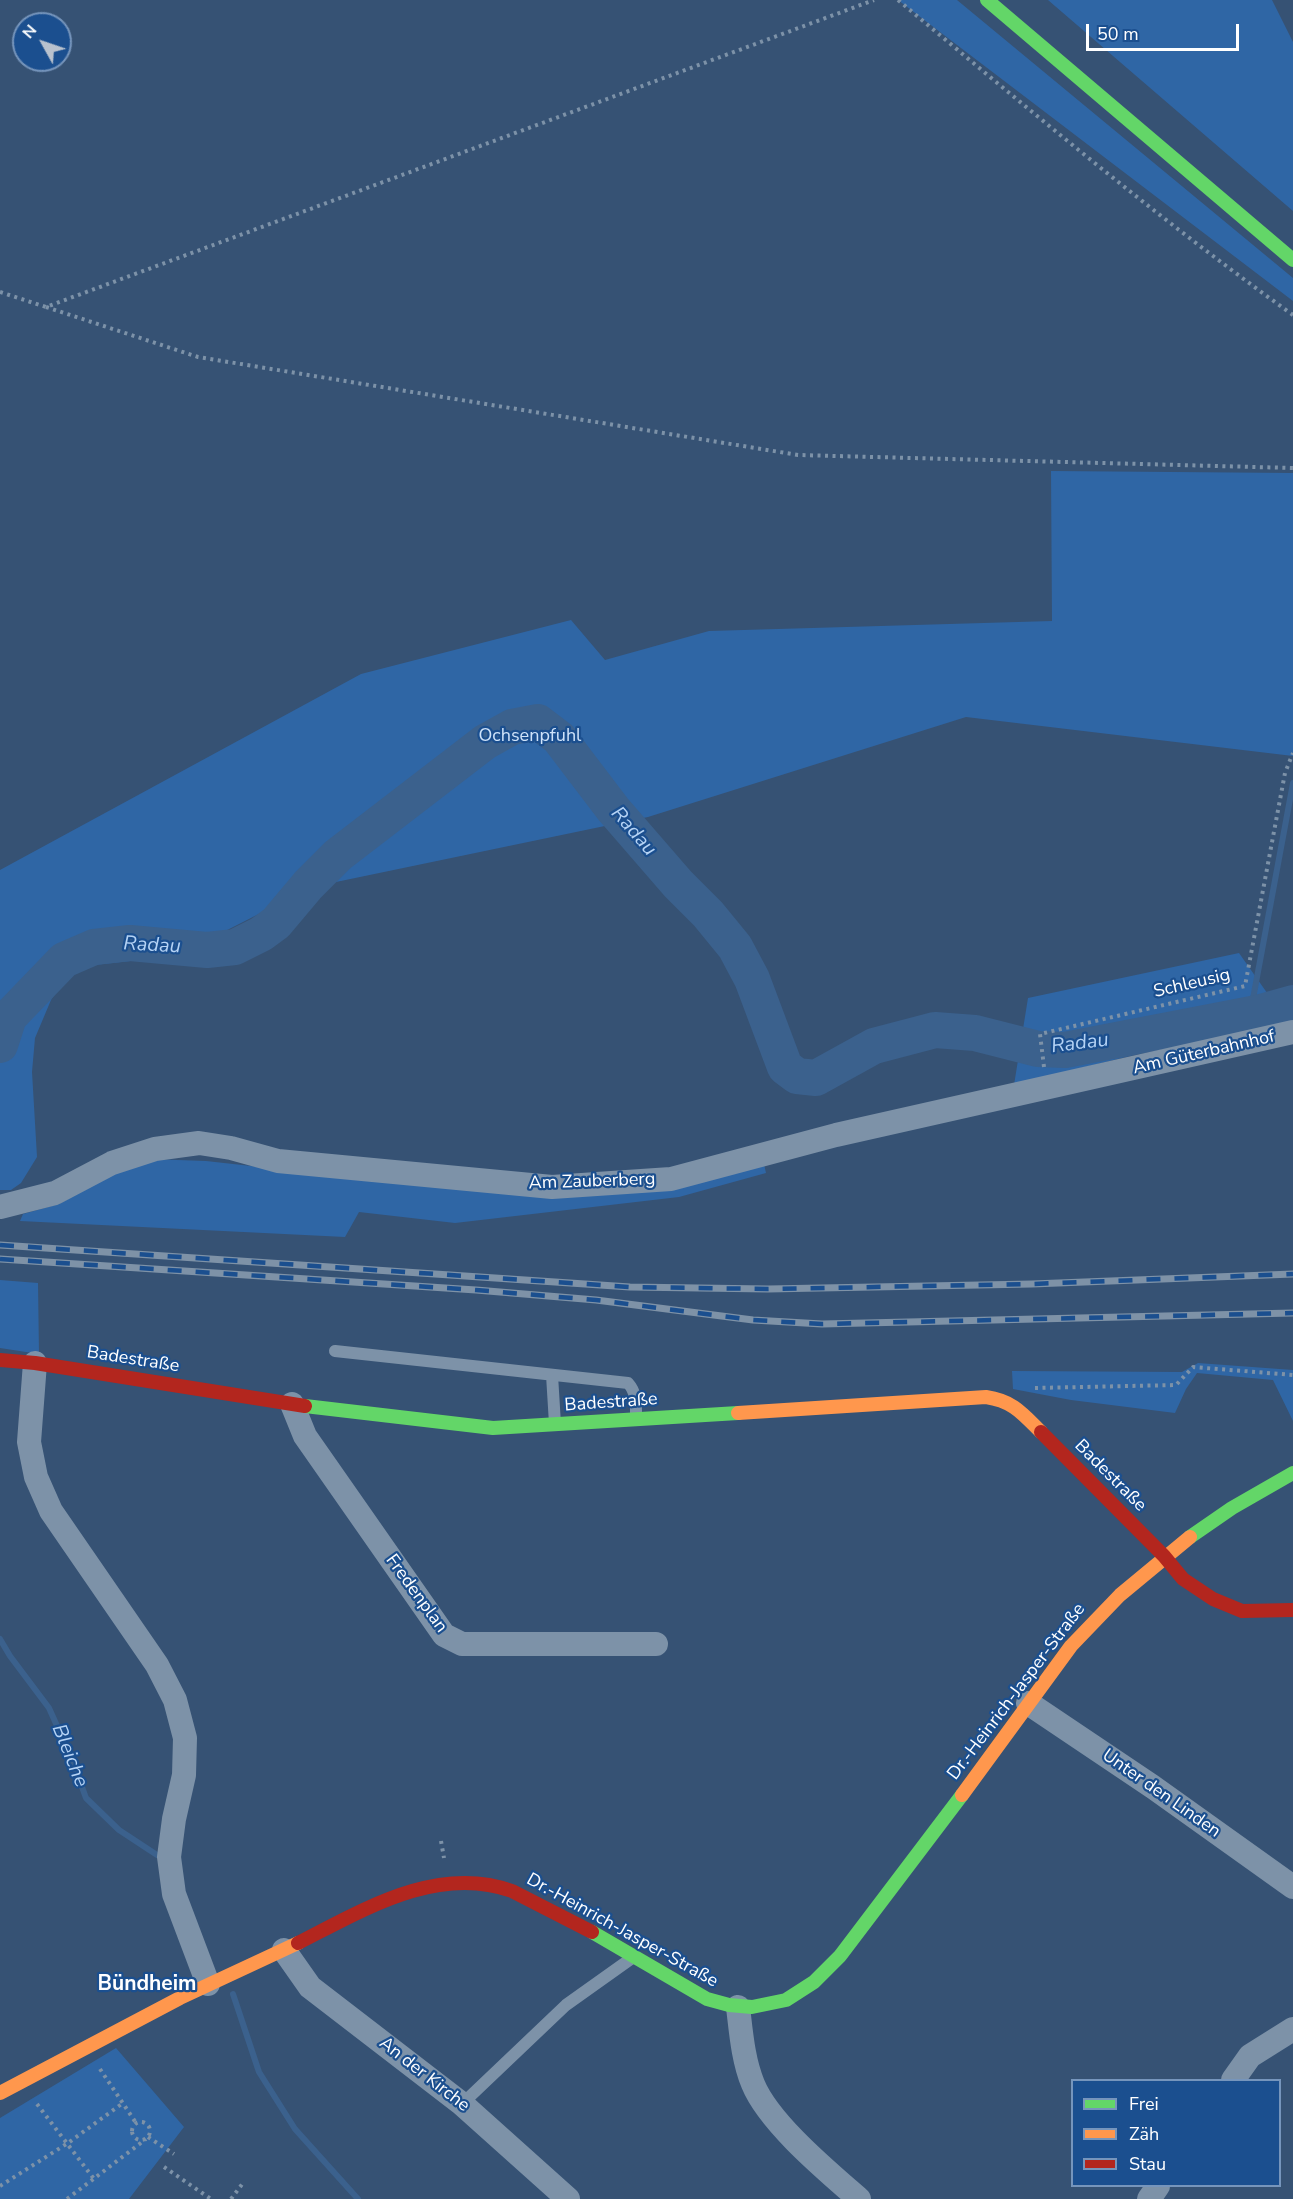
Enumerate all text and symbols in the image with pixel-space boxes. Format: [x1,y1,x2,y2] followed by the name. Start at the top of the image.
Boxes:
[12,12,72,72] north arrow
[1089,12,1242,50] scale bar
[17,20,42,43] text: N
[1097,22,1139,46] text: 50 m
[479,726,581,748] park label: Ochsenpfuhl
[605,802,661,862] water label: Radau
[123,933,181,959] water label: Radau
[1152,965,1232,1003] street label: Schleusig
[1131,1026,1277,1080] street label: Am Güterbahnhof
[1050,1029,1110,1059] water label: Radau
[528,1169,656,1195] street label: Am Zauberberg
[85,1342,181,1378] street label: Badestraße
[564,1389,658,1417] street label: Badestraße
[1069,1435,1151,1517] street label: Badestraße
[380,1551,452,1637] street label: Fredenplan
[943,1599,1091,1785] street label: Dr.-Heinrich-Jasper-Straße
[46,1721,92,1791] water label: Bleiche
[1098,1745,1224,1843] street label: Unter den Linden
[522,1869,722,1993] street label: Dr.-Heinrich-Jasper-Straße
[98,1972,196,1998] district label: Bündheim
[374,2033,474,2117] street label: An der Kirche
[1071,2079,1281,2187] legend
[1129,2092,1159,2116] text: Frei
[1129,2122,1159,2146] text: Zäh
[1129,2152,1166,2176] text: Stau

